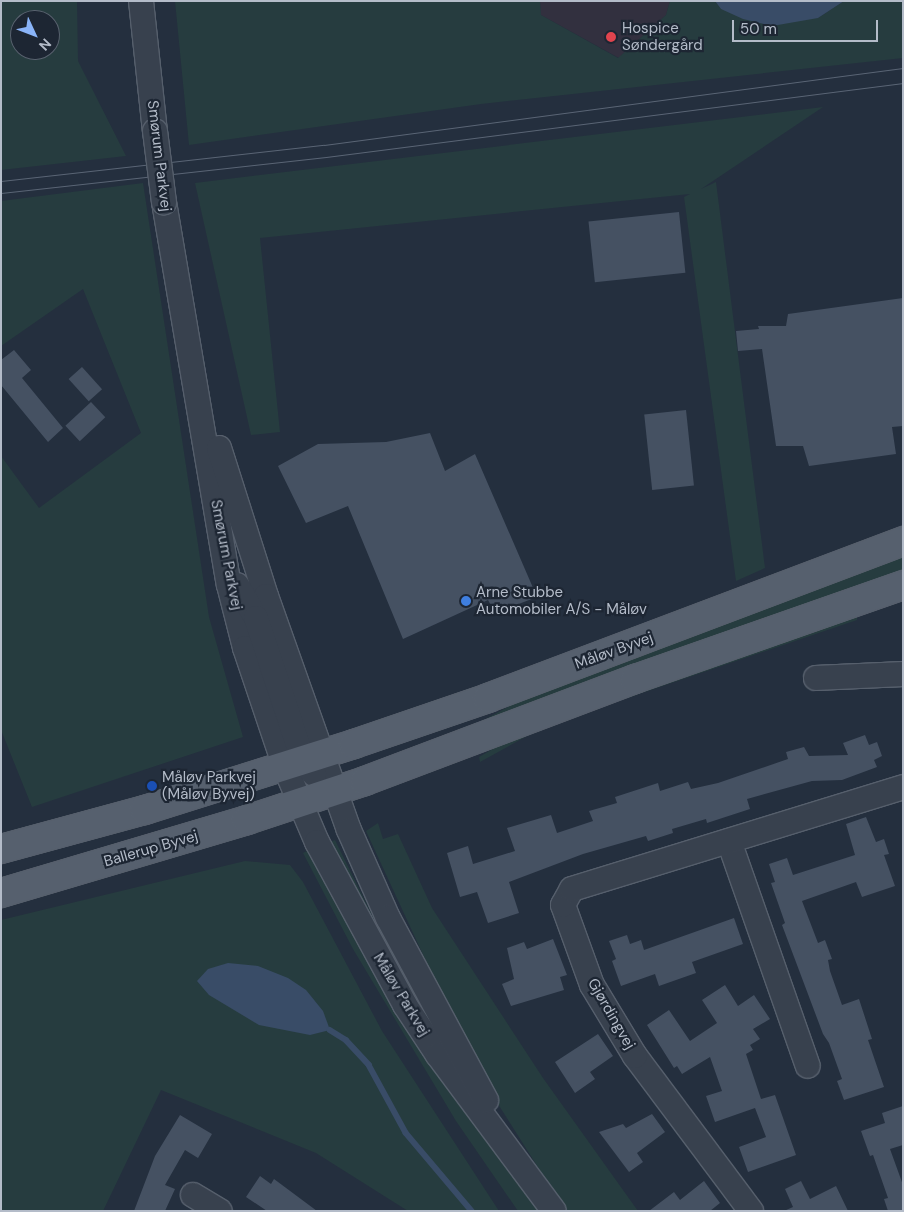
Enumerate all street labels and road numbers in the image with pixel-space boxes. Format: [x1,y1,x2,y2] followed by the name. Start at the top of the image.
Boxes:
[143,99,175,213] street label: Smørum Parkvej
[206,498,246,612] street label: Smørum Parkvej
[573,629,655,673] street label: Måløv Byvej
[102,827,200,871] street label: Ballerup Byvej
[369,950,433,1040] street label: Måløv Parkvej
[583,975,639,1053] street label: Gjørdingvej

